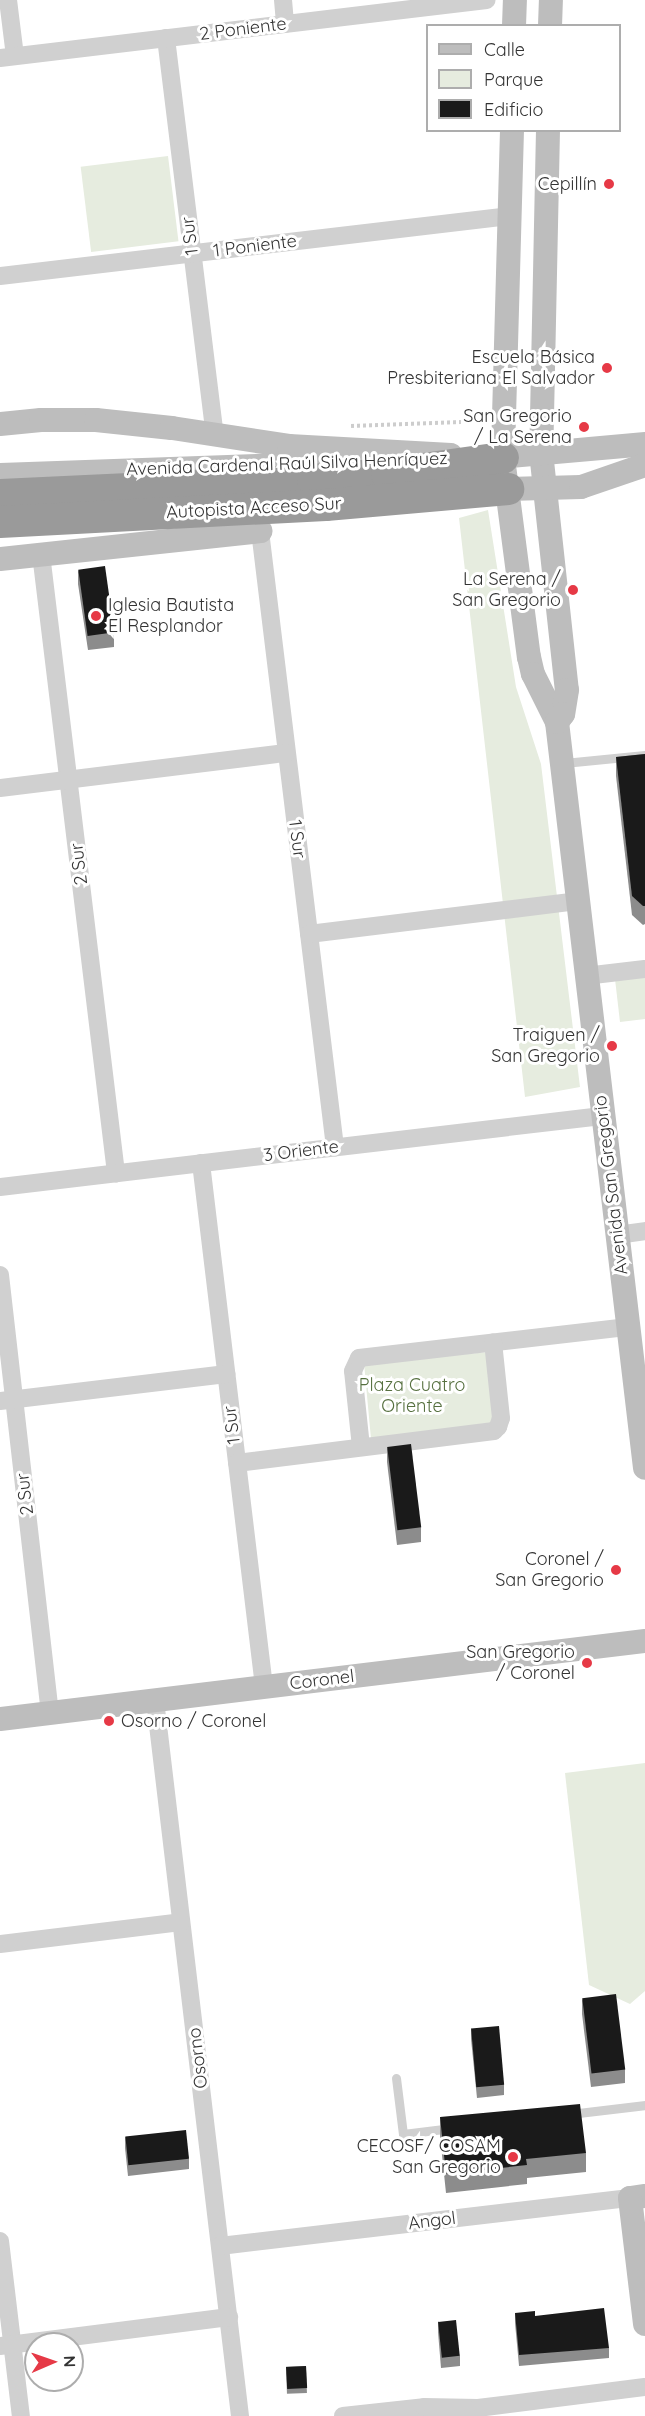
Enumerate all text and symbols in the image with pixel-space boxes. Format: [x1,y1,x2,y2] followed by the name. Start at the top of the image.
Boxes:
[198,13,288,45] street label: 2 Poniente
[426,24,621,132] legend
[484,38,525,61] text: Calle
[484,68,543,91] text: Parque
[484,98,543,121] text: Edificio
[538,173,597,195] place label: Cepillín
[602,177,616,191] marker: Cepillín
[177,215,203,257] street label: 1 Sur
[212,230,298,262] street label: 1 Poniente
[387,347,595,389] place label: Escuela Básica Presbiteriana El Salvador
[600,361,614,375] marker: Escuela Básica Presbiteriana El Salvador
[463,406,572,448] place label: San Gregorio / La Serena
[577,420,591,434] marker: San Gregorio / La Serena
[126,448,448,480] street label: Avenida Cardenal Raúl Silva Henríquez
[166,493,342,523] street label: Autopista Acceso Sur
[452,569,561,612] place label: La Serena / San Gregorio
[566,583,580,597] marker: La Serena / San Gregorio
[108,595,234,638] place label: Iglesia Bautista El Resplandor
[89,609,103,623] marker: Iglesia Bautista El Resplandor
[284,818,310,860] street label: 1 Sur
[66,842,92,886] street label: 2 Sur
[491,1025,600,1068] place label: Traiguen / San Gregorio
[605,1039,619,1053] marker: Traiguen / San Gregorio
[589,1094,633,1276] street label: Avenida San Gregorio
[262,1136,340,1166] street label: 3 Oriente
[359,1375,465,1418] park label: Plaza Cuatro Oriente
[219,1404,245,1446] street label: 1 Sur
[12,1472,38,1516] street label: 2 Sur
[495,1549,604,1592] place label: Coronel / San Gregorio
[609,1563,623,1577] marker: Coronel / San Gregorio
[466,1642,575,1684] place label: San Gregorio / Coronel
[580,1656,594,1670] marker: San Gregorio / Coronel
[289,1665,355,1695] street label: Coronel
[121,1710,266,1732] place label: Osorno / Coronel
[102,1714,116,1728] marker: Osorno / Coronel
[184,2026,212,2090] street label: Osorno
[357,2136,501,2178] place label: CECOSF/ COSAM San Gregorio
[506,2150,520,2164] marker: CECOSF/ COSAM San Gregorio
[407,2207,457,2235] street label: Angol
[24,2332,84,2392] north arrow
[60,2355,80,2368] text: N

